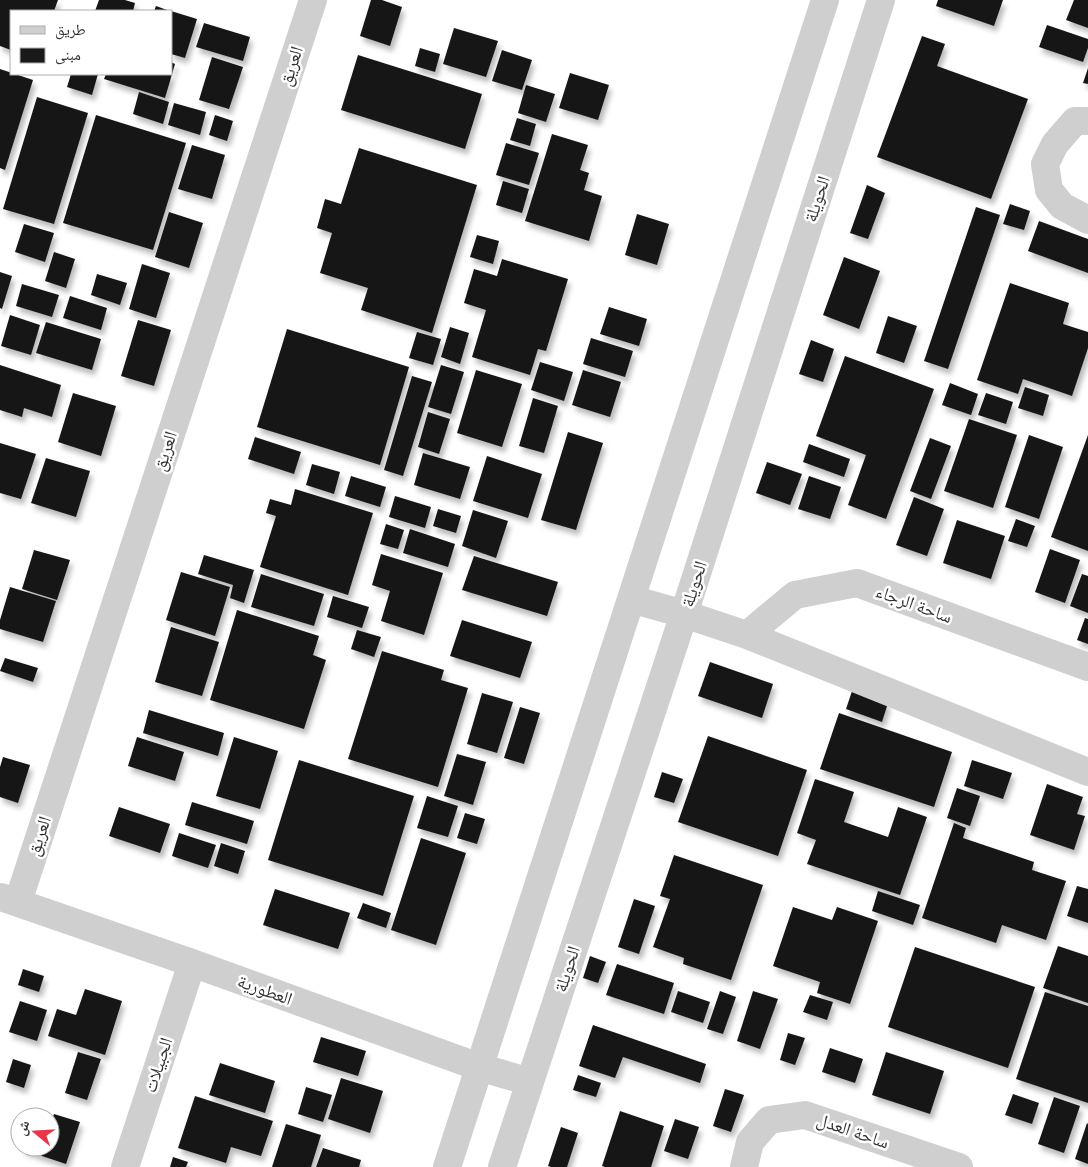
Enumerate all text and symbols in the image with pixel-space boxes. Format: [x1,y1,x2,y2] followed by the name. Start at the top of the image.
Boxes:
[10,10,172,75] legend
[55,21,86,40] text: طريق
[274,43,308,89] street label: العريق
[55,46,81,65] text: مبنى
[799,173,834,225] street label: الحويلة
[148,428,182,474] street label: العريق
[676,558,711,610] street label: الحويلة
[873,580,955,627] street label: ساحة الرجاء
[22,813,56,859] street label: العريق
[549,943,584,995] street label: الحويلة
[235,970,295,1009] street label: العطورية
[139,1035,177,1095] street label: الجبيلات
[10,1107,60,1157] north arrow
[814,1108,892,1154] street label: ساحة العدل
[13,1118,34,1138] text: ش

